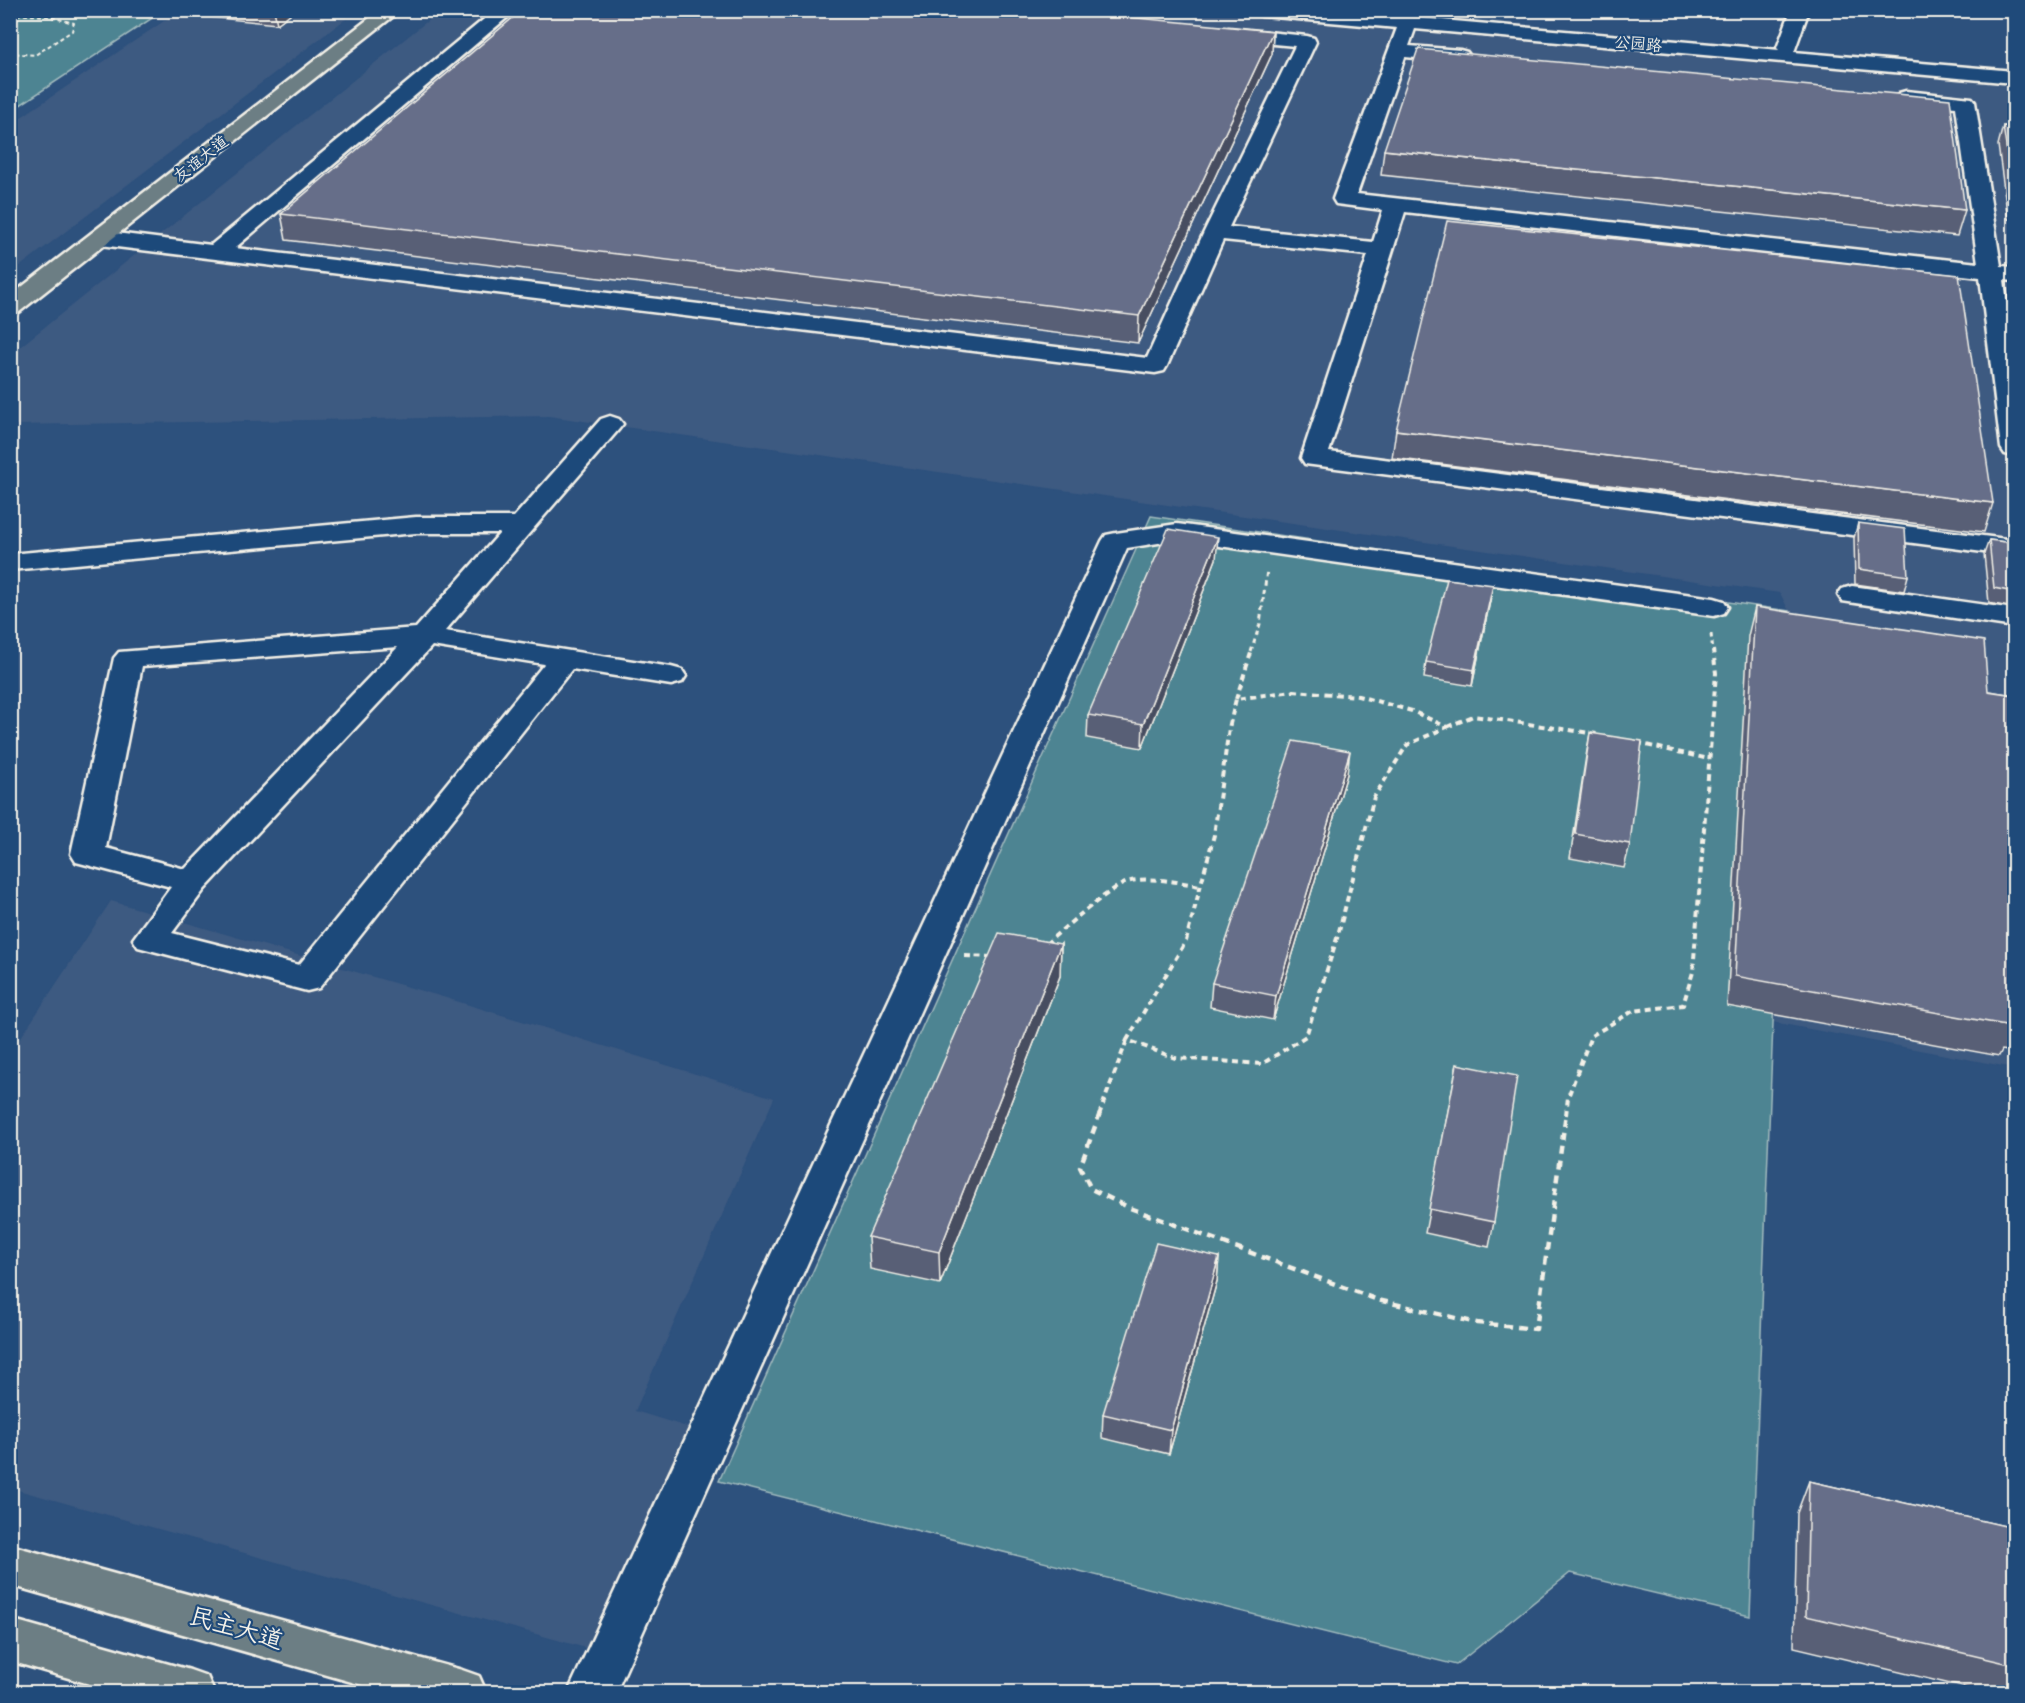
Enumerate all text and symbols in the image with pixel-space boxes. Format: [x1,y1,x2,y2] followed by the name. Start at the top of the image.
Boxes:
[1613,31,1663,57] street label: 公园路
[169,131,233,187] street label: 友谊大道
[185,1599,287,1659] street label: 民主大道

